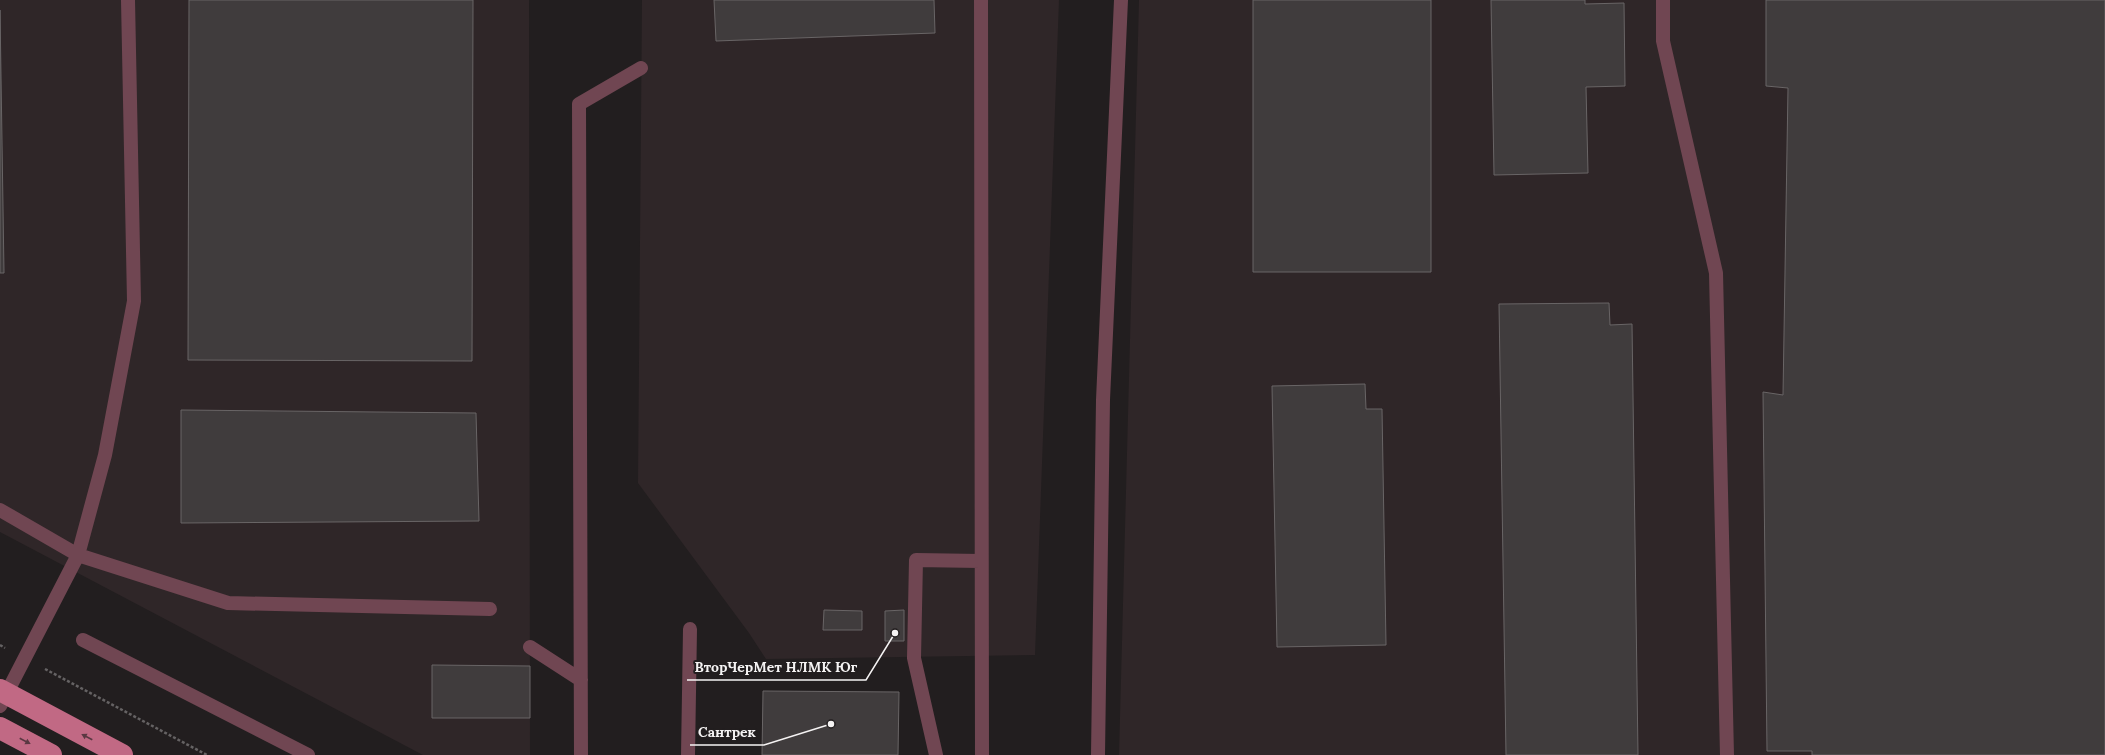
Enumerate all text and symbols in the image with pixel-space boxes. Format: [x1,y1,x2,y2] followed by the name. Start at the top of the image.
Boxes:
[687,654,866,680] callout: ВторЧерМет НЛМК Юг
[694,658,858,676] text: ВторЧерМет НЛМК Юг
[690,719,764,745] callout: Сантрек
[698,723,757,741] text: Сантрек
[82,733,93,740] one-way arrow
[19,738,31,745] one-way arrow

